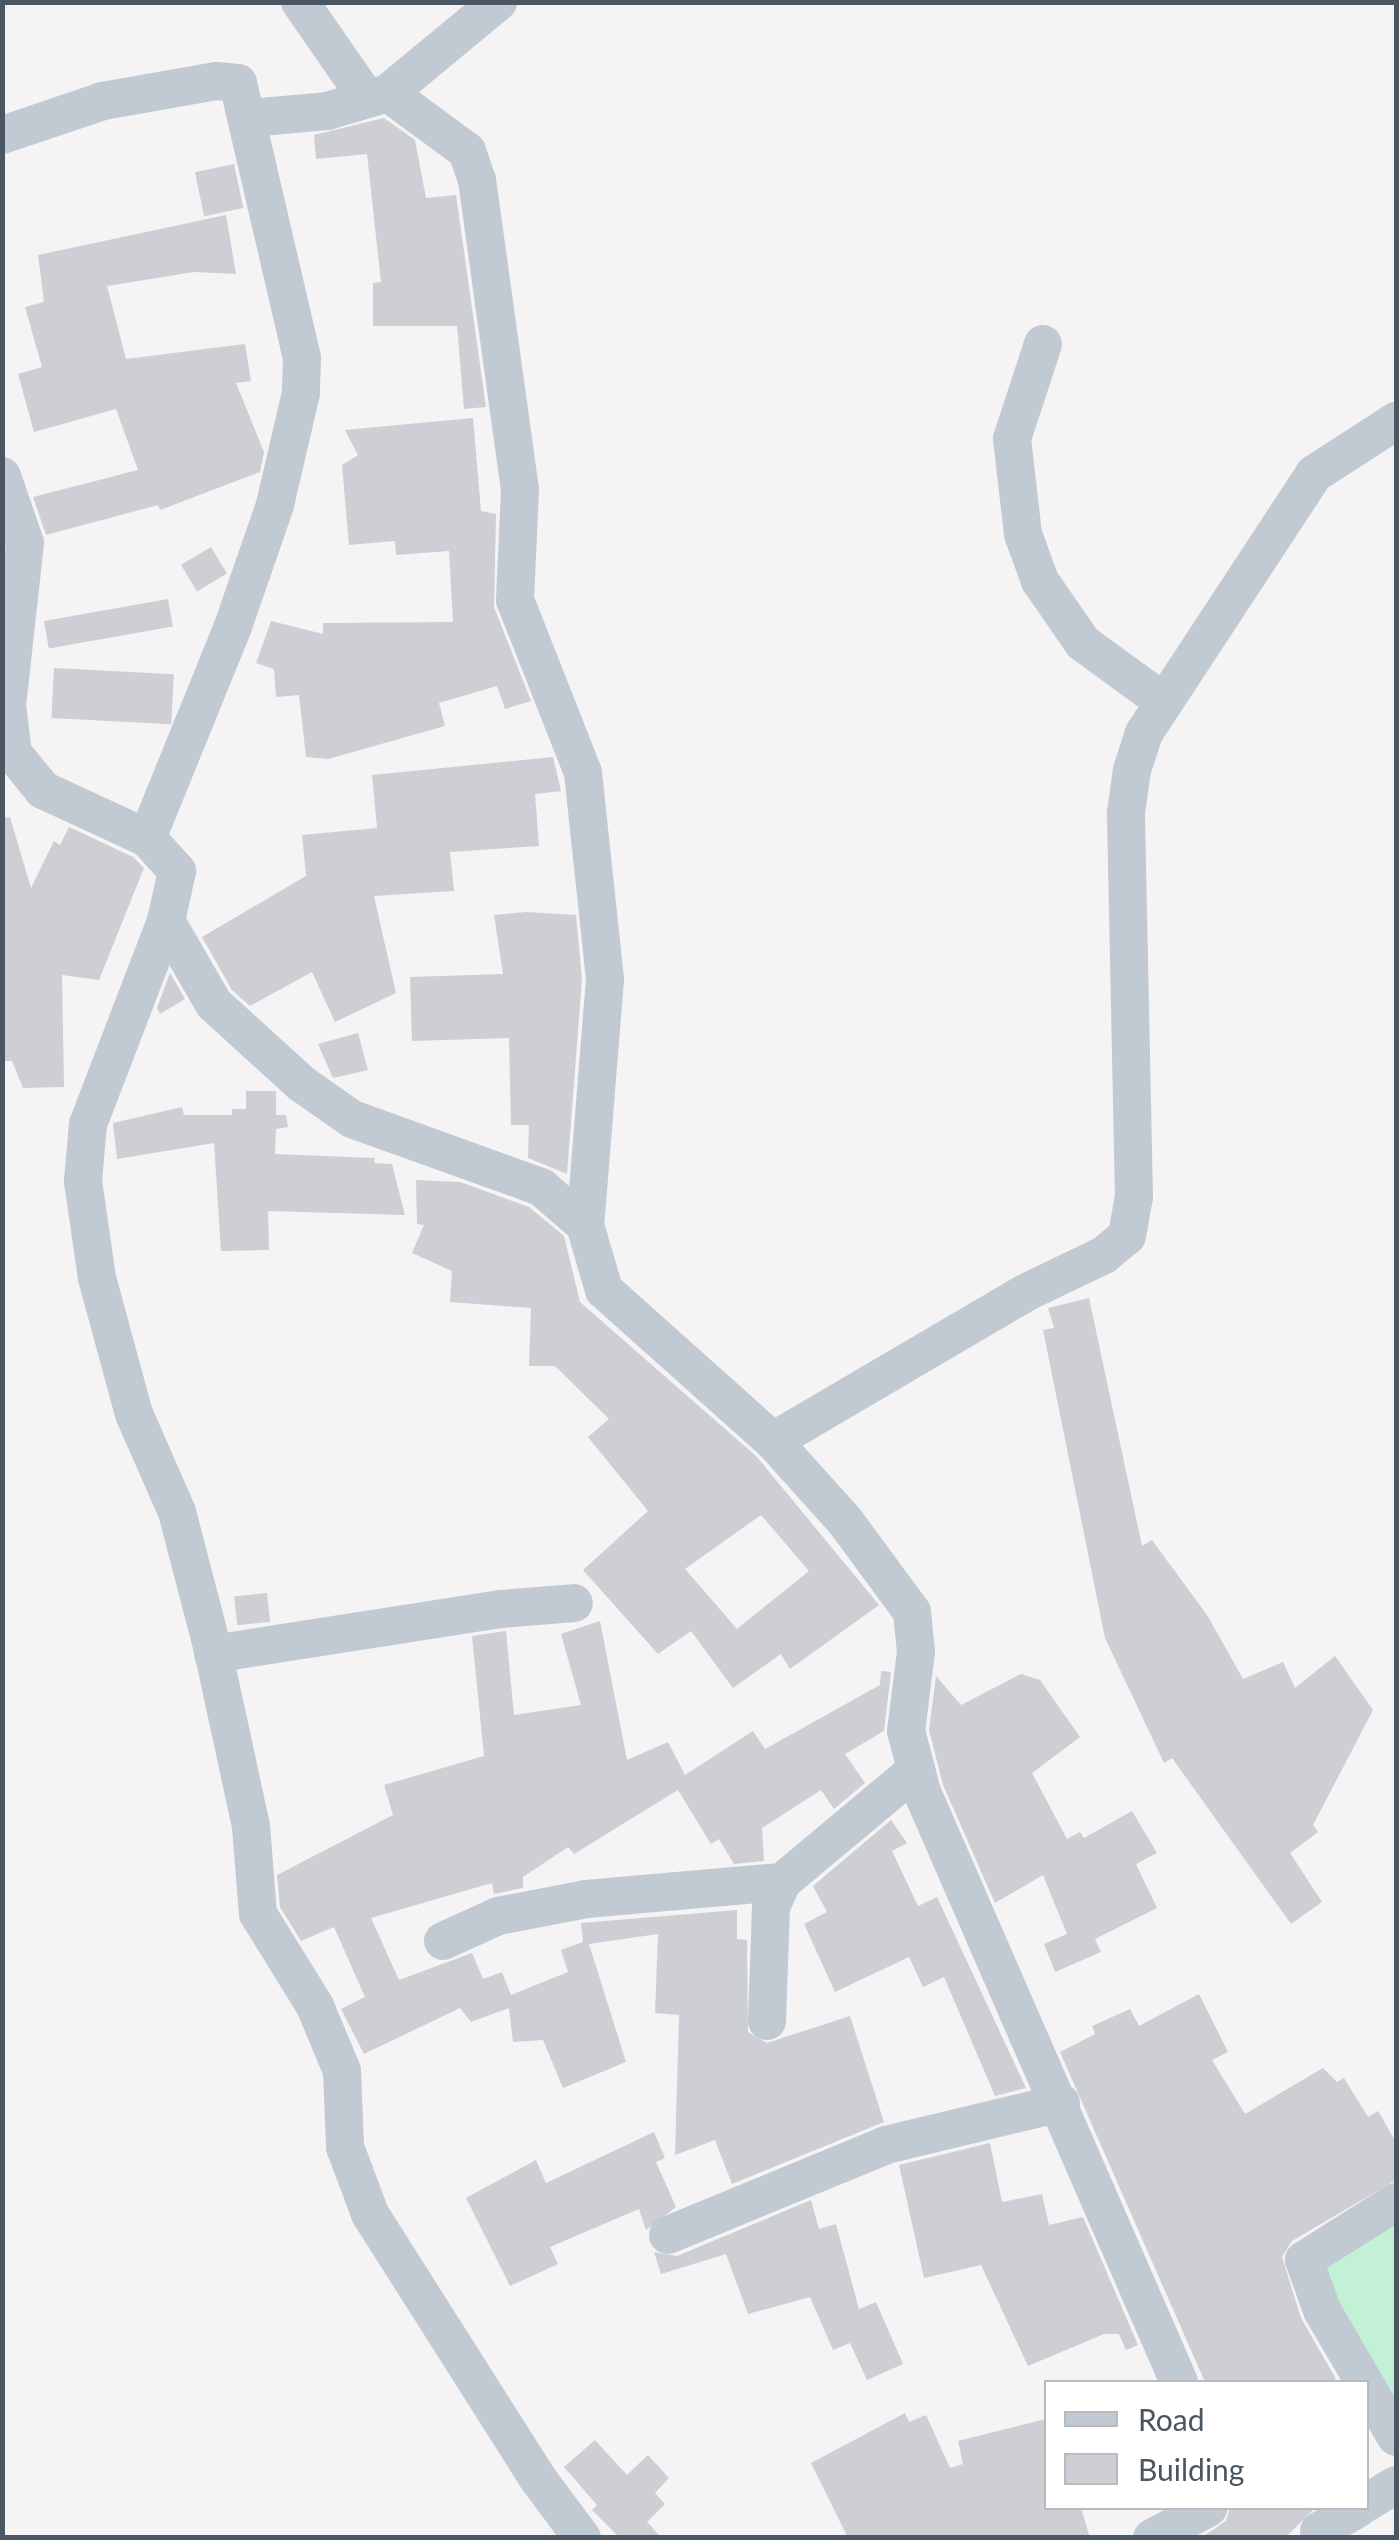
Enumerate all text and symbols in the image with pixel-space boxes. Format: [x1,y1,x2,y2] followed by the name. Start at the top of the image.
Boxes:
[1044,2380,1369,2510] legend
[1138,2401,1205,2437] text: Road
[1138,2451,1244,2487] text: Building

